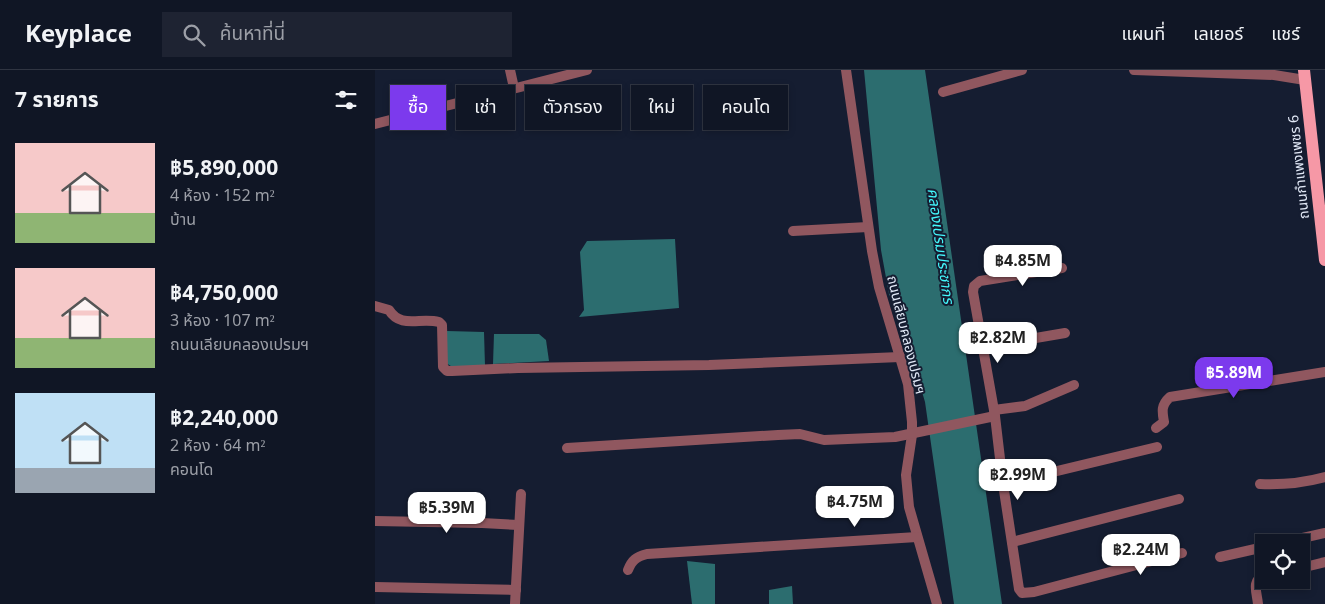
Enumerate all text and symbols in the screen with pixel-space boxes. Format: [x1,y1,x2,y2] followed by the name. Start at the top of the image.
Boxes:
[162,12,512,57] search box
[25,17,132,53] text: Keyplace
[220,20,285,49] text: ค้นหาที่นี่
[180,21,208,49] icon: search
[1121,21,1165,48] text: แผนที่
[1193,21,1243,48] text: เลเยอร์
[1271,21,1300,48] text: แชร์
[15,85,99,116] text: 7 รายการ
[390,85,446,130] chip: ซื้อ
[456,85,515,130] chip: เช่า
[525,85,621,130] chip: ตัวกรอง
[631,85,693,130] chip: ใหม่
[703,85,788,130] chip: คอนโด
[332,86,360,114] icon: filters
[1283,114,1315,220] street label: ถนนกำแพงเพชร 6
[170,153,278,184] text: ฿5,890,000
[55,163,115,223] icon: home
[170,184,274,208] text: 4 ห้อง · 152 m²
[921,187,960,307] water label: คลองเปรมประชากร
[170,208,196,232] text: บ้าน
[982,244,1064,287] pin: ฿4.85M
[995,249,1051,273] text: ฿4.85M
[881,273,931,397] street label: ถนนเลียบคลองเปรมฯ
[170,278,278,309] text: ฿4,750,000
[55,288,115,348] icon: home
[170,309,274,333] text: 3 ห้อง · 107 m²
[957,322,1039,364] pin: ฿2.82M
[970,326,1026,350] text: ฿2.82M
[170,333,309,357] text: ถนนเลียบคลองเปรมฯ
[1193,356,1275,399] pin: ฿5.89M
[1206,361,1262,385] text: ฿5.89M
[170,403,278,434] text: ฿2,240,000
[55,413,115,473] icon: home
[170,434,265,458] text: 2 ห้อง · 64 m²
[170,458,213,482] text: คอนโด
[977,458,1059,501] pin: ฿2.99M
[990,463,1046,487] text: ฿2.99M
[814,486,896,528] pin: ฿4.75M
[827,490,883,514] text: ฿4.75M
[406,492,488,534] pin: ฿5.39M
[419,496,475,520] text: ฿5.39M
[1100,534,1182,576] pin: ฿2.24M
[1255,534,1310,589] map controls
[1255,534,1310,589] button: locate
[1113,538,1169,562] text: ฿2.24M

